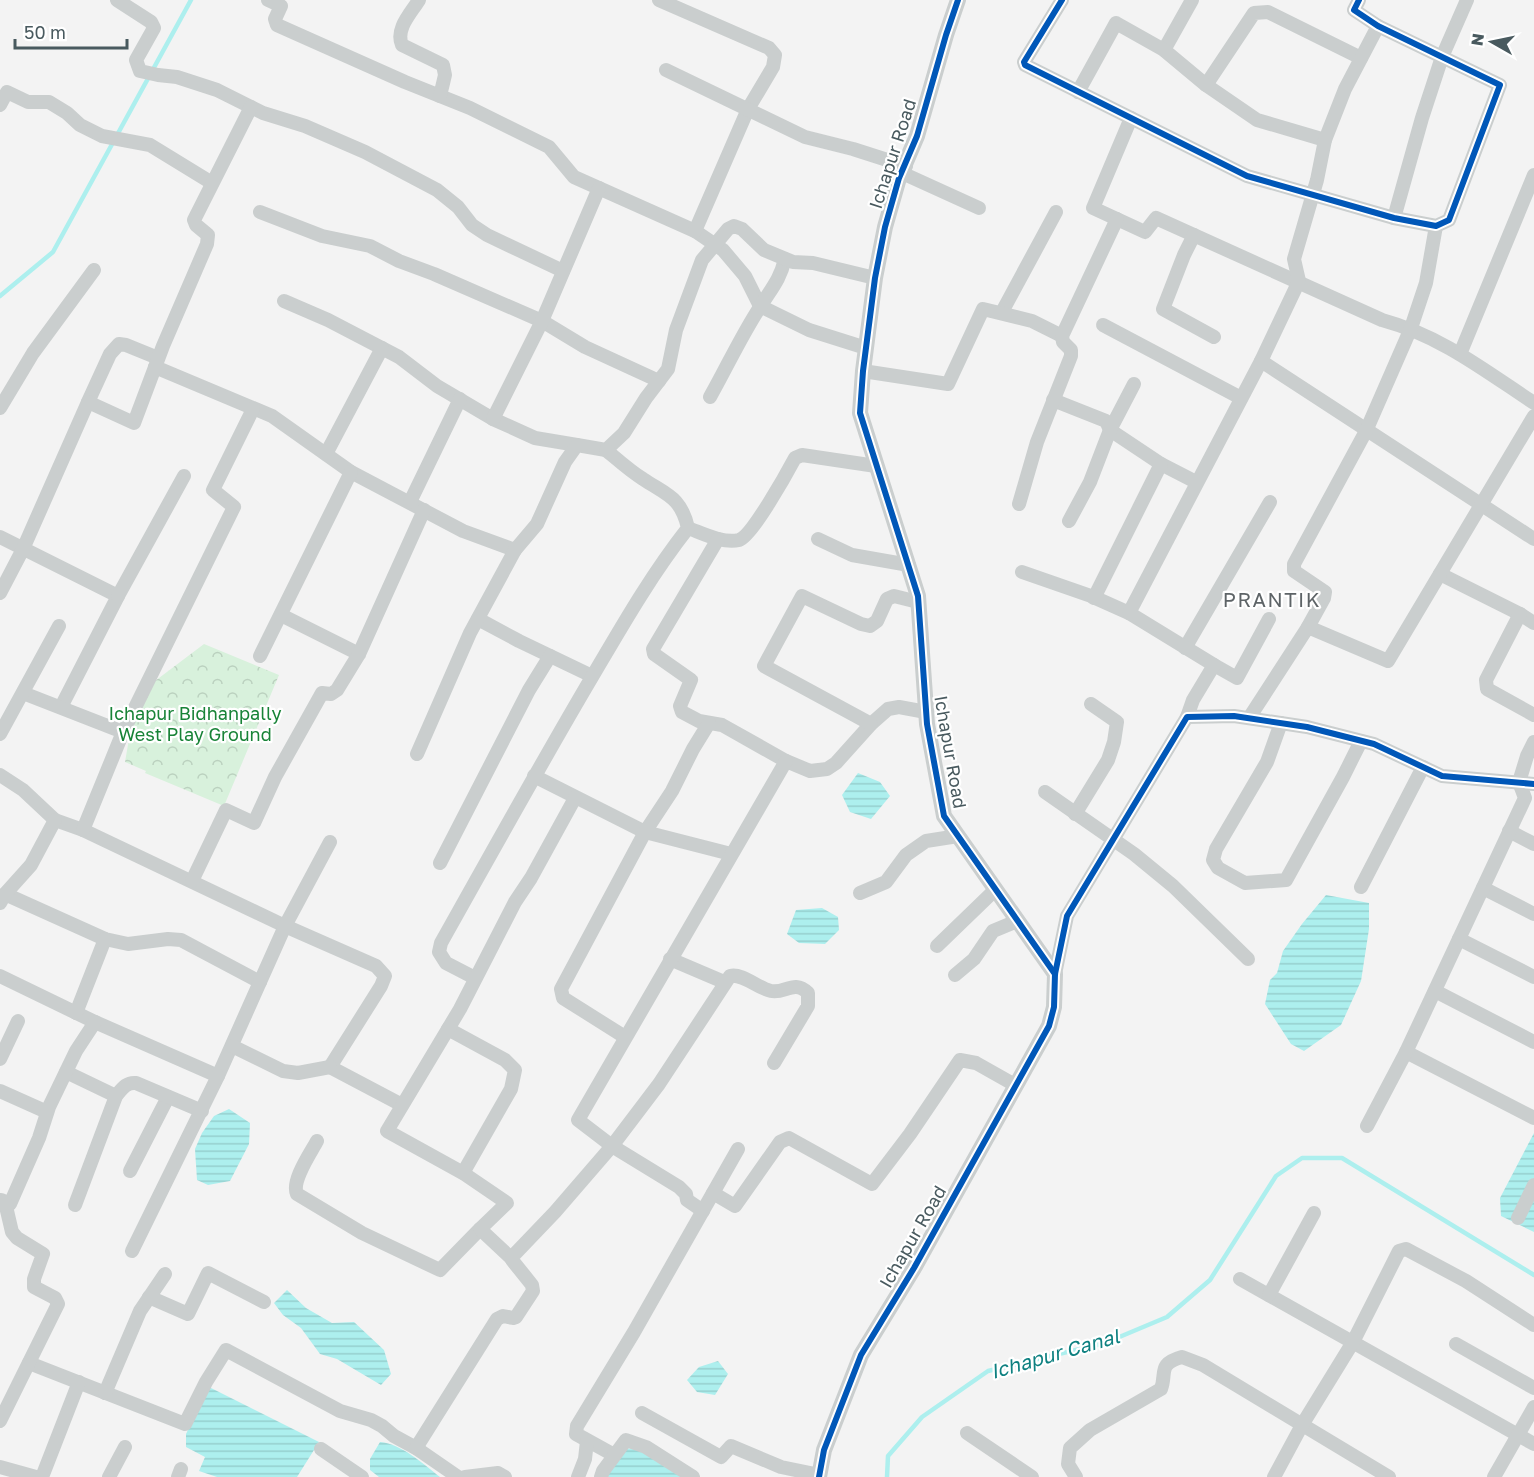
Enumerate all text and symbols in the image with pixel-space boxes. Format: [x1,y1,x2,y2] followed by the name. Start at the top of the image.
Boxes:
[15,12,128,50] scale bar
[1462,12,1522,72] north arrow
[24,21,66,43] text: 50 m
[1466,32,1488,47] text: N
[864,96,920,211] street label: Ichapur Road
[1223,587,1321,611] district label: PRANTIK
[930,694,972,810] street label: Ichapur Road
[109,702,281,745] park label: Ichapur Bidhanpally West Play Ground
[874,1182,950,1291] street label: Ichapur Road
[988,1323,1122,1383] water label: Ichapur Canal

